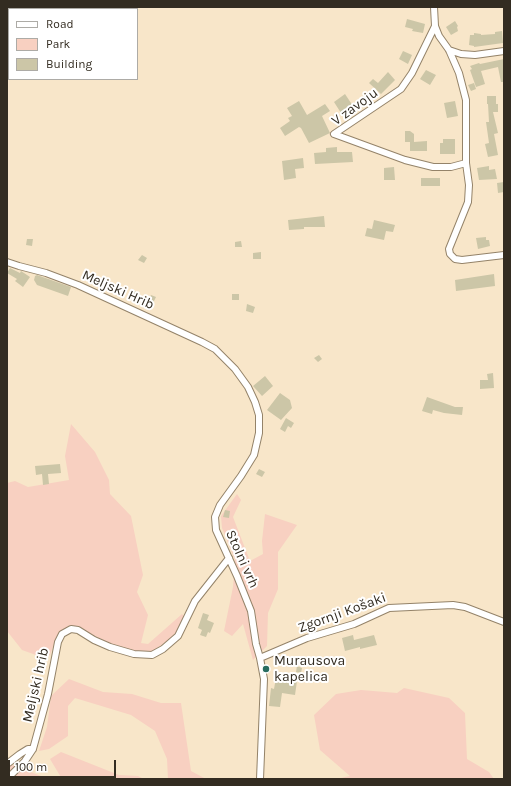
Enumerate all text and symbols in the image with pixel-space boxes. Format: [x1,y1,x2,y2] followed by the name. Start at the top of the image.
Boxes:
[8,8,138,80] legend
[46,17,74,31] text: Road
[46,37,70,51] text: Park
[46,57,92,71] text: Building
[329,85,381,129] street label: V zavoju
[79,267,157,313] street label: Meljski Hrib
[222,527,262,591] street label: Stolni vrh
[296,589,388,637] street label: Zgornji Košaki
[19,646,53,724] street label: Meljski hrib
[274,653,345,686] place label: Murausova kapelica
[261,664,271,674] marker: Murausova kapelica
[10,752,118,778] scale bar
[15,760,47,774] text: 100 m

